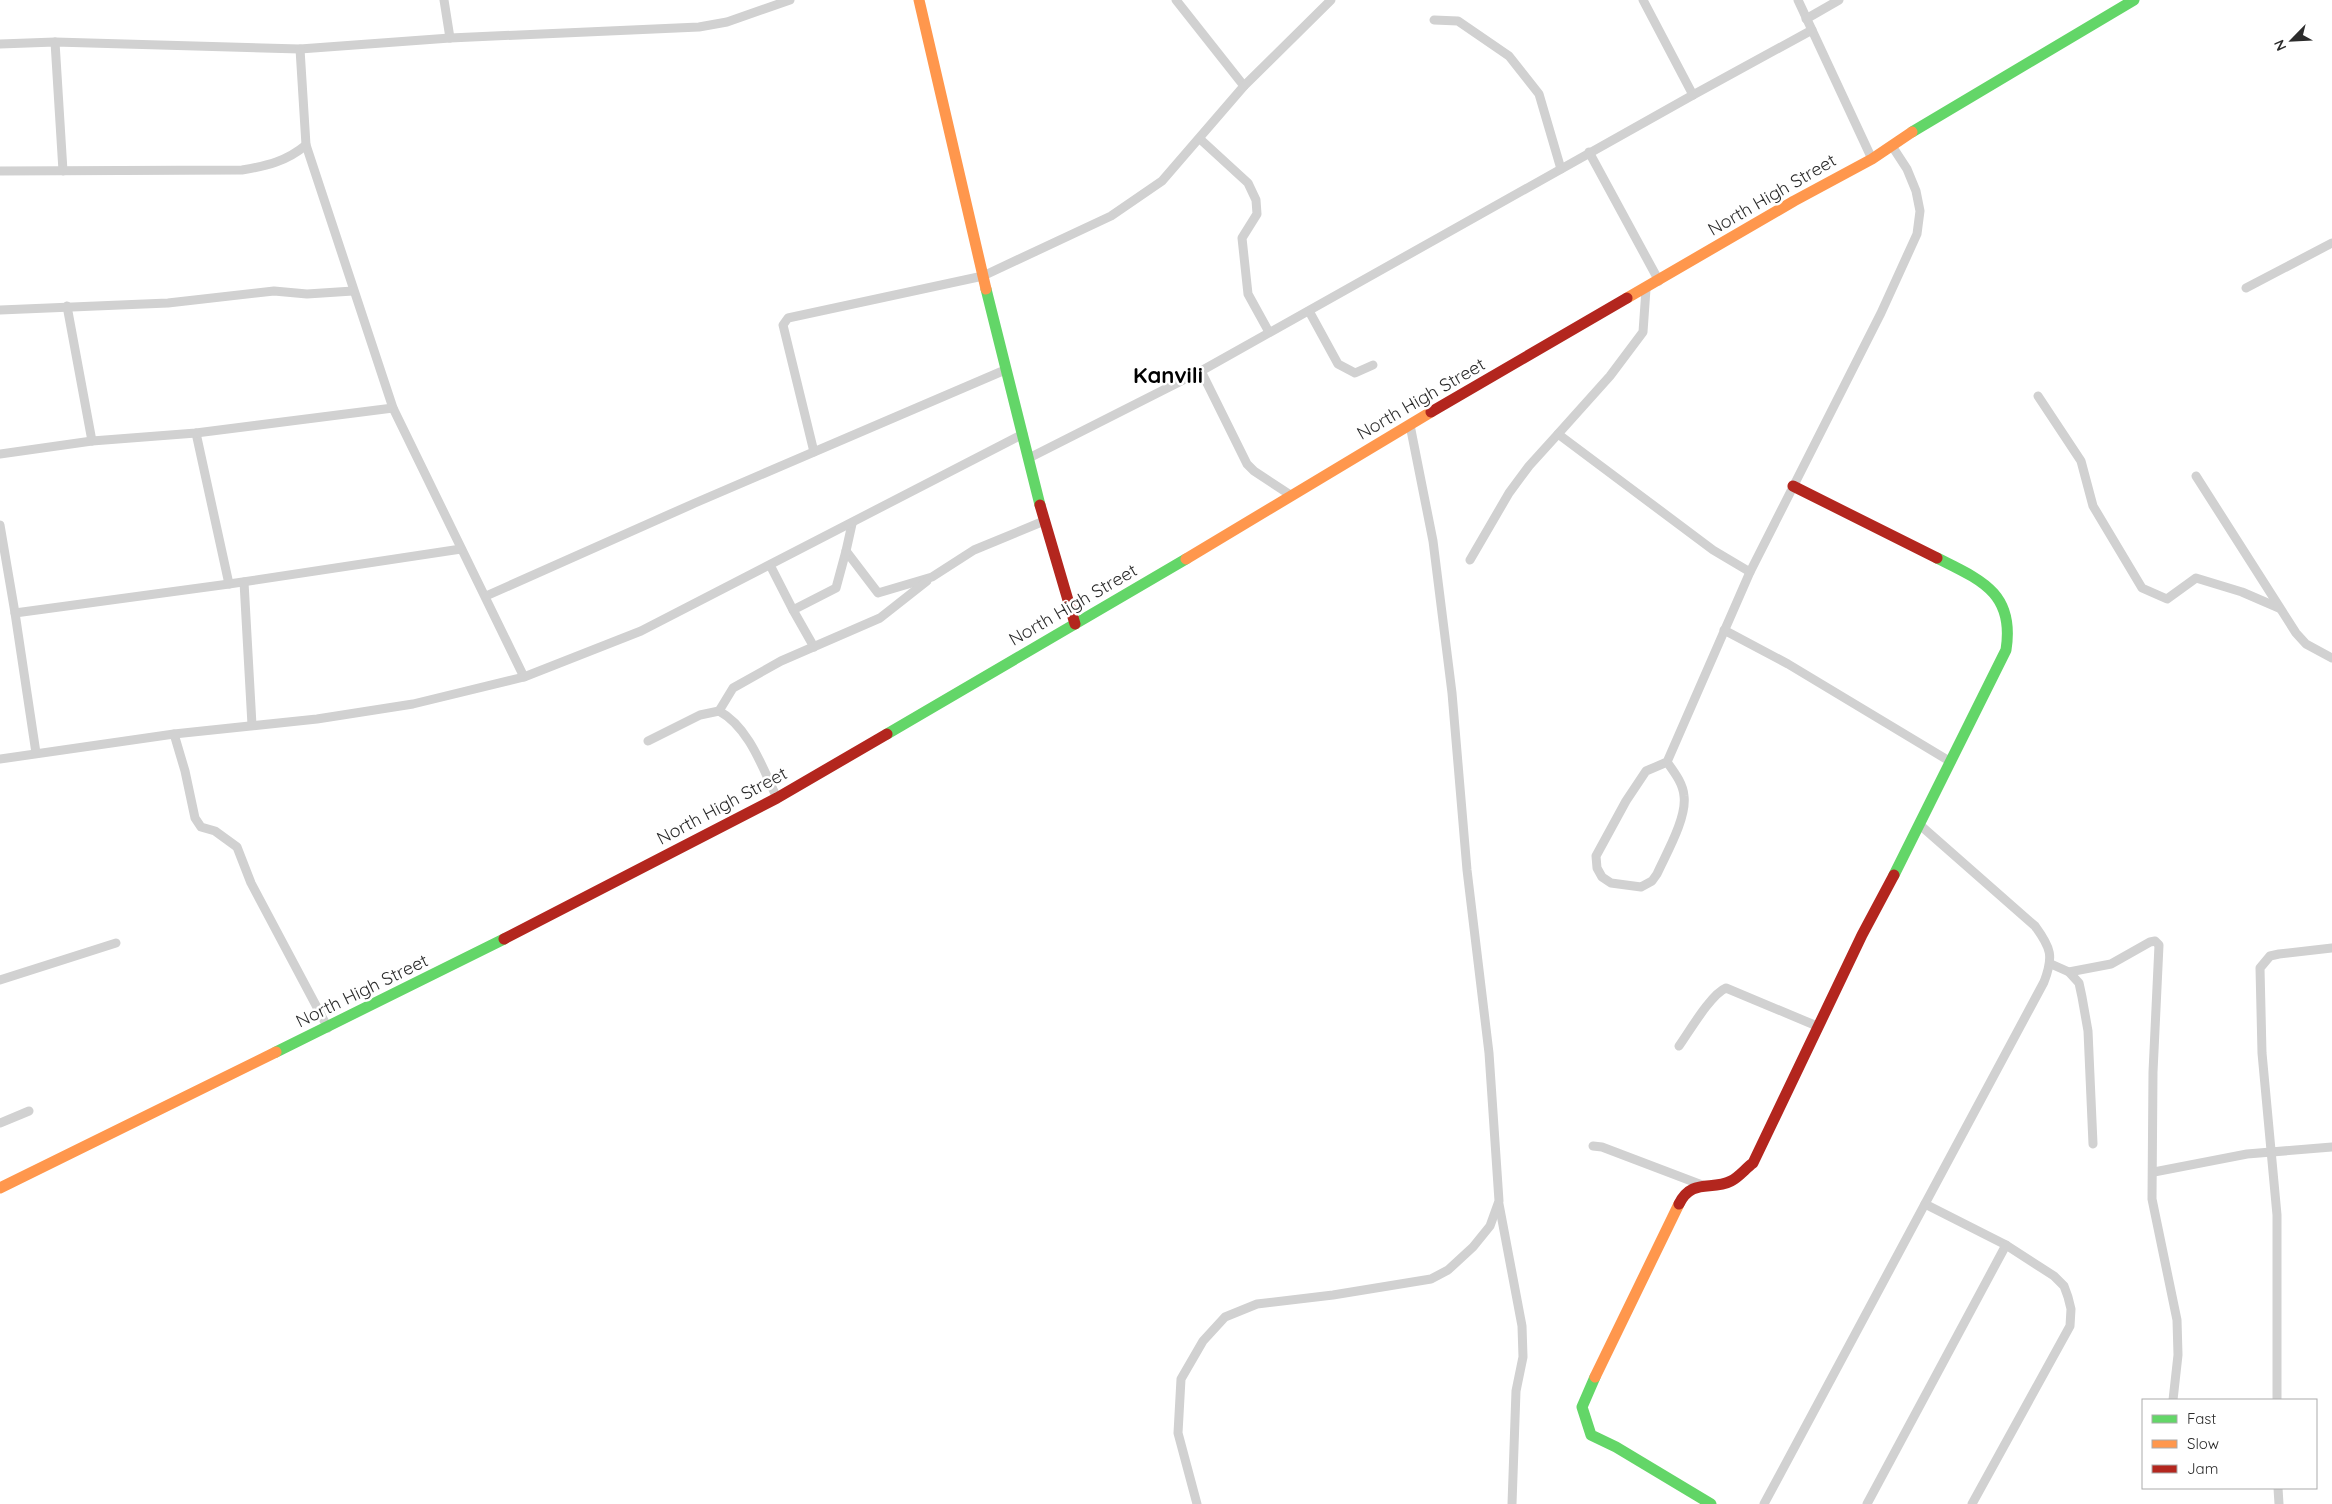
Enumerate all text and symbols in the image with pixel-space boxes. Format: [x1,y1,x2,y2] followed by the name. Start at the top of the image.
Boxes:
[2267,15,2317,65] north arrow
[2270,37,2290,54] text: N
[1703,148,1840,241] street label: North High Street
[1352,352,1489,445] street label: North High Street
[1133,361,1203,389] district label: Kanvili
[1004,558,1141,651] street label: North High Street
[653,761,791,850] street label: North High Street
[292,949,432,1033] street label: North High Street
[2142,1399,2317,1489] legend
[2187,1409,2216,1428] text: Fast
[2187,1434,2219,1453] text: Slow
[2187,1459,2218,1478] text: Jam

